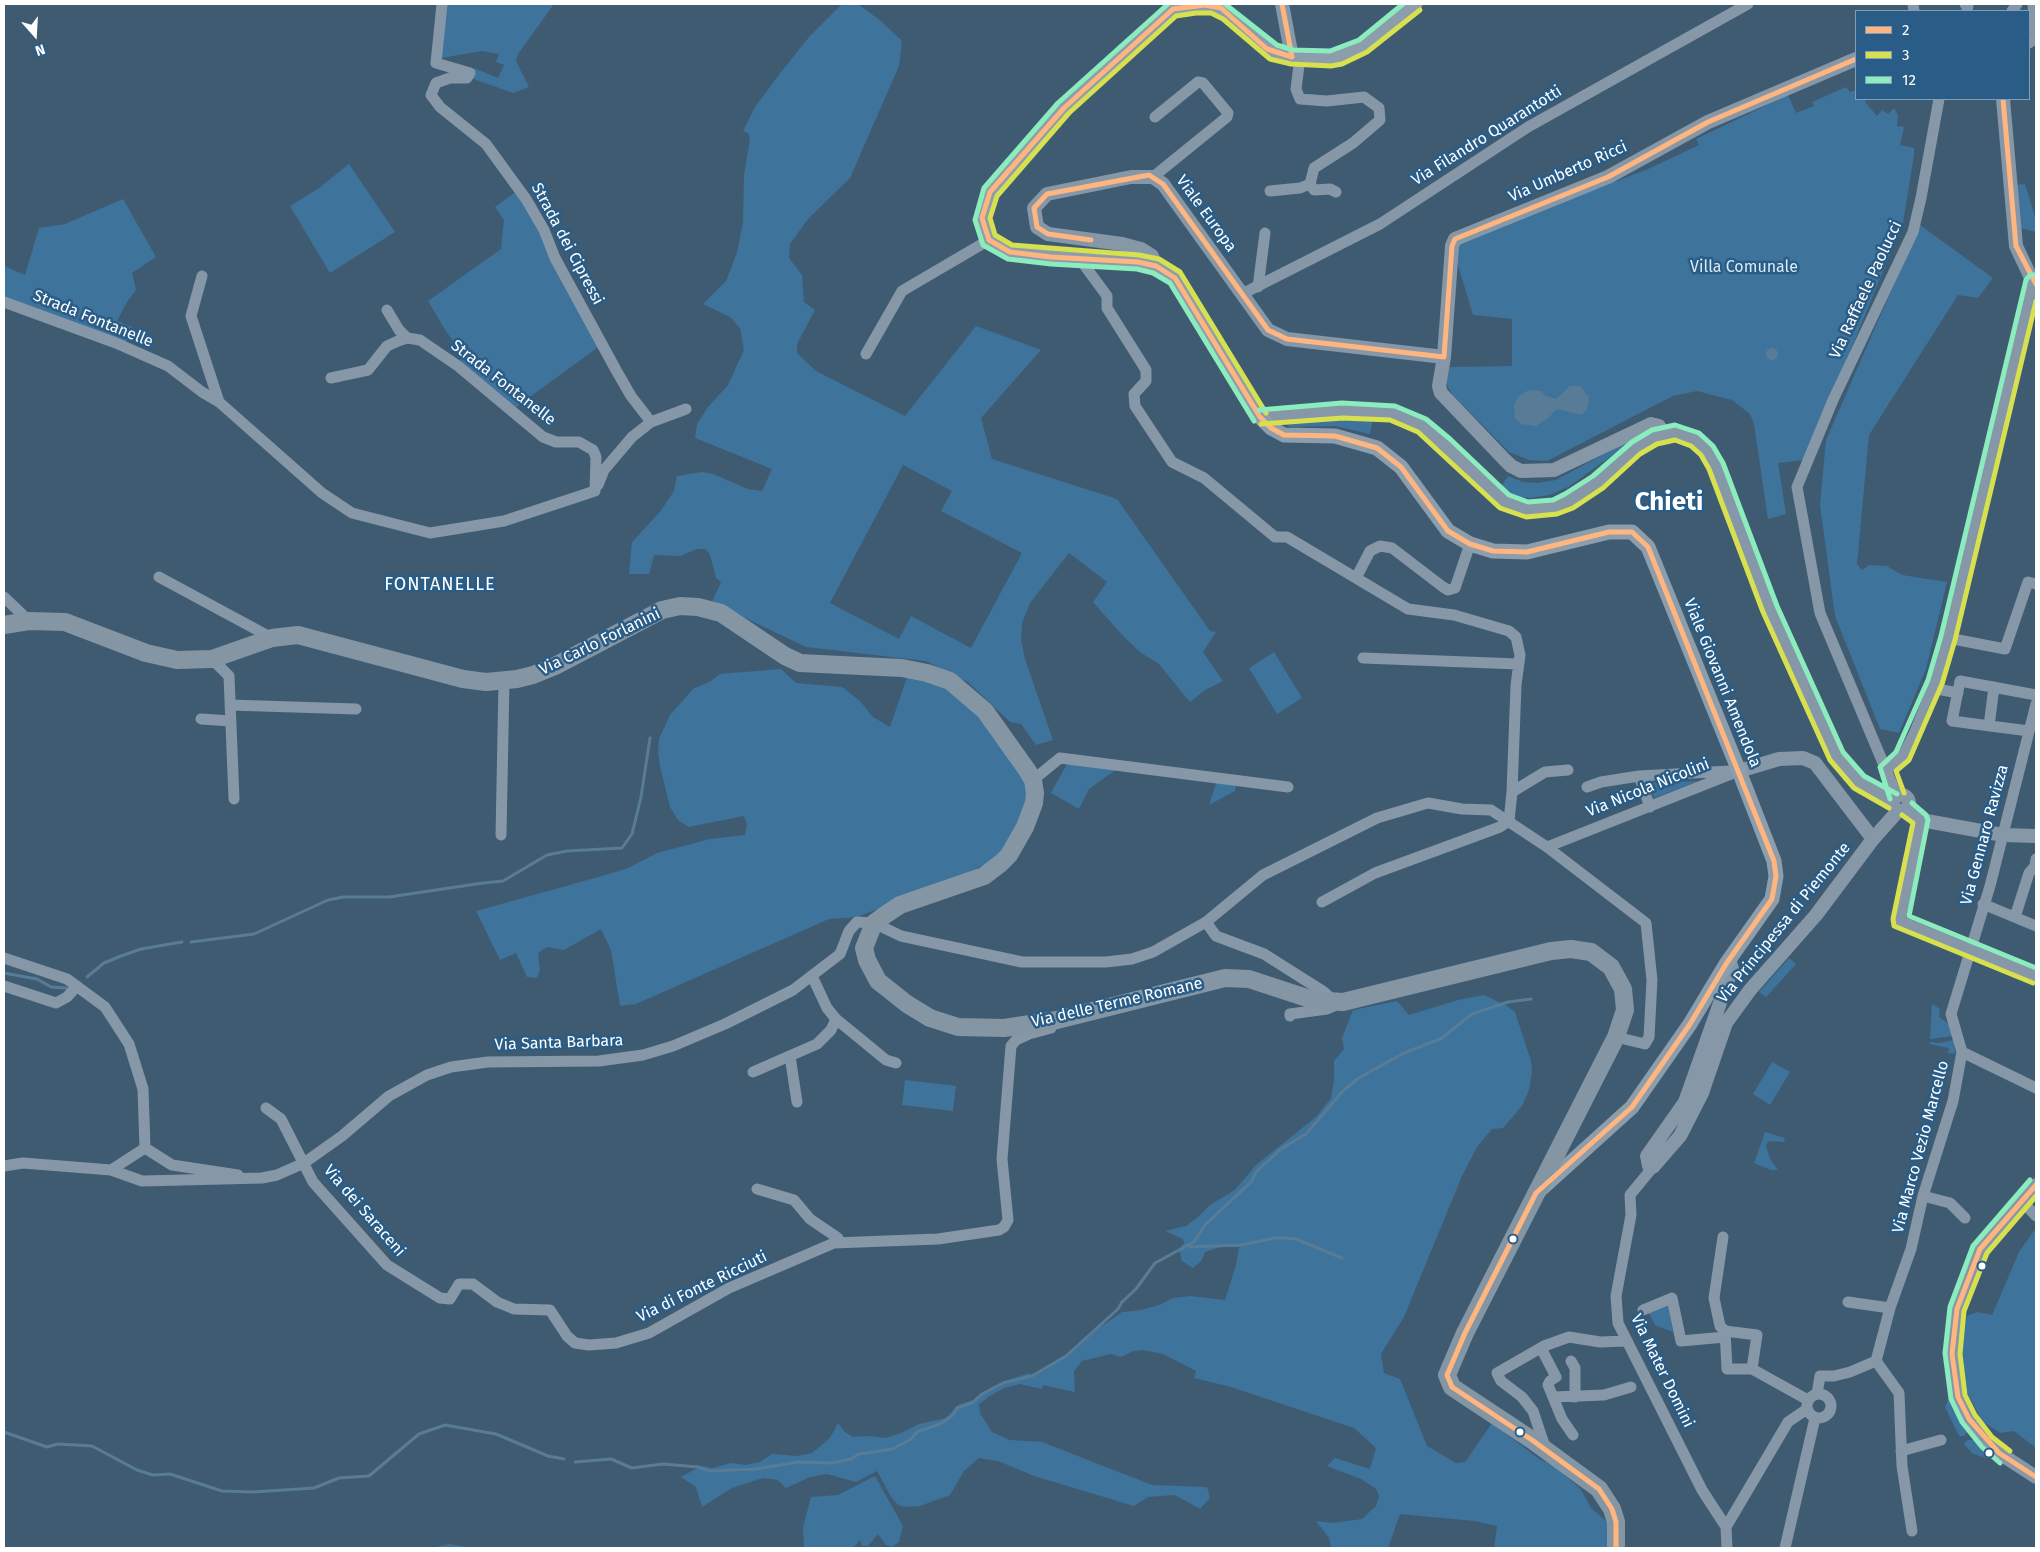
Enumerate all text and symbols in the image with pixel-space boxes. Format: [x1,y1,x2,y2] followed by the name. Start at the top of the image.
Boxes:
[10,10,60,60] north arrow
[1855,10,2030,100] legend
[1902,21,1909,39] text: 2
[33,40,47,59] text: N
[1902,46,1910,64] text: 3
[1902,71,1916,89] text: 12
[1408,82,1566,190] street label: Via Filandro Quarantotti
[1506,137,1630,207] street label: Via Umberto Ricci
[1172,172,1240,256] street label: Viale Europa
[527,180,607,308] street label: Strada dei Cipressi
[1826,218,1906,362] street label: Via Raffaele Paolucci
[1690,258,1798,278] park label: Villa Comunale
[30,286,156,352] street label: Strada Fontanelle
[447,336,559,430] street label: Strada Fontanelle
[1635,487,1703,519] district label: Chieti
[383,574,497,596] district label: FONTANELLE
[1679,596,1765,770] street label: Viale Giovanni Amendola
[536,604,664,680] street label: Via Carlo Forlanini
[1584,755,1712,821] street label: Via Nicola Nicolini
[1957,763,2013,907] street label: Via Gennaro Ravizza
[1713,839,1855,1007] street label: Via Principessa di Piemonte
[1030,974,1204,1032] street label: Via delle Terme Romane
[494,1031,624,1055] street label: Via Santa Barbara
[1889,1059,1953,1235] street label: Via Marco Vezio Marcello
[319,1161,409,1261] street label: Via dei Saraceni
[1508,1234,1518,1244] unlabelled marker
[634,1247,770,1327] street label: Via di Fonte Ricciuti
[1977,1261,1987,1271] unlabelled marker
[1626,1311,1698,1431] street label: Via Mater Domini
[1515,1427,1525,1437] unlabelled marker
[1984,1448,1994,1458] unlabelled marker

